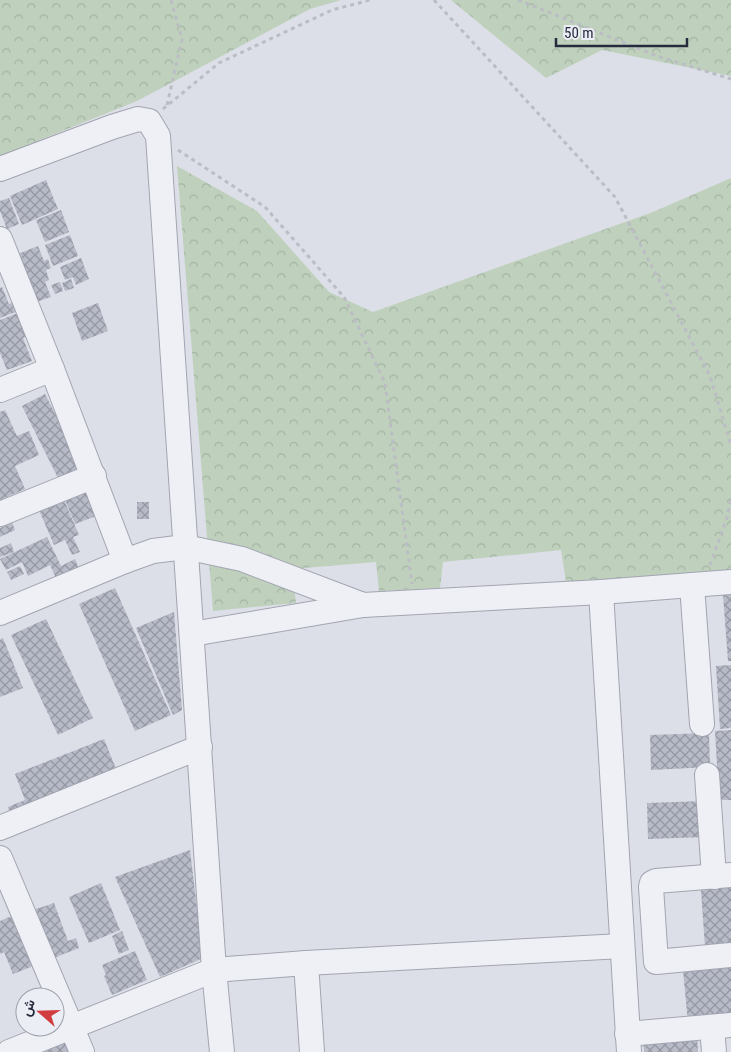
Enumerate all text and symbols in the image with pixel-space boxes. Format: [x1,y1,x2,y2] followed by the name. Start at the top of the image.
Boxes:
[556,15,687,47] scale bar
[564,24,594,42] text: 50 m
[15,987,65,1037] north arrow
[17,997,39,1019] text: ش

